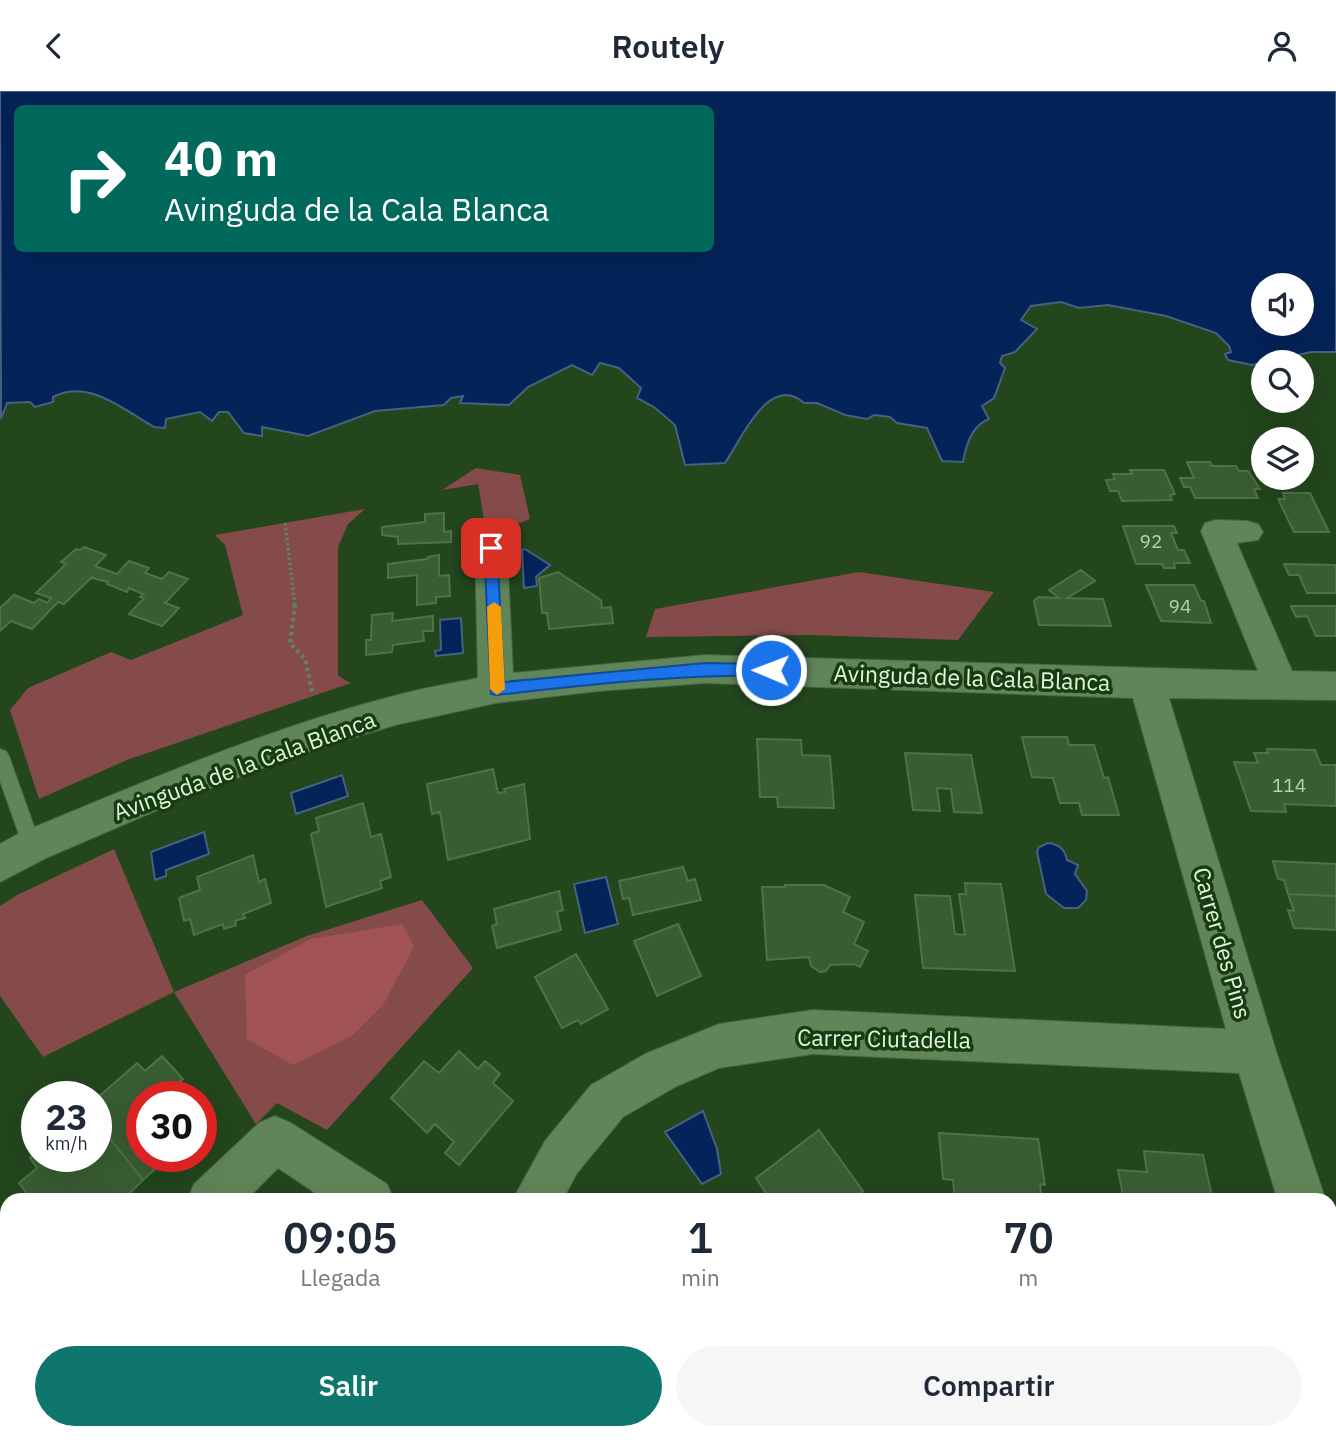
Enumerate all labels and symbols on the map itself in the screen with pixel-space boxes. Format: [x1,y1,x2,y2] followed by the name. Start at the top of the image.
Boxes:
[461,518,521,578] pin
[1140,529,1162,553] house number: 92
[1169,594,1191,618] house number: 94
[734,633,808,707] position arrow
[833,657,1111,697] street label: Avinguda de la Cala Blanca
[109,704,379,826] street label: Avinguda de la Cala Blanca
[1272,773,1306,797] house number: 114
[1187,864,1259,1022] street label: Carrer des Pins
[797,1021,971,1055] street label: Carrer Ciutadella
[126,1081,217,1172] speed limit sign: 30

